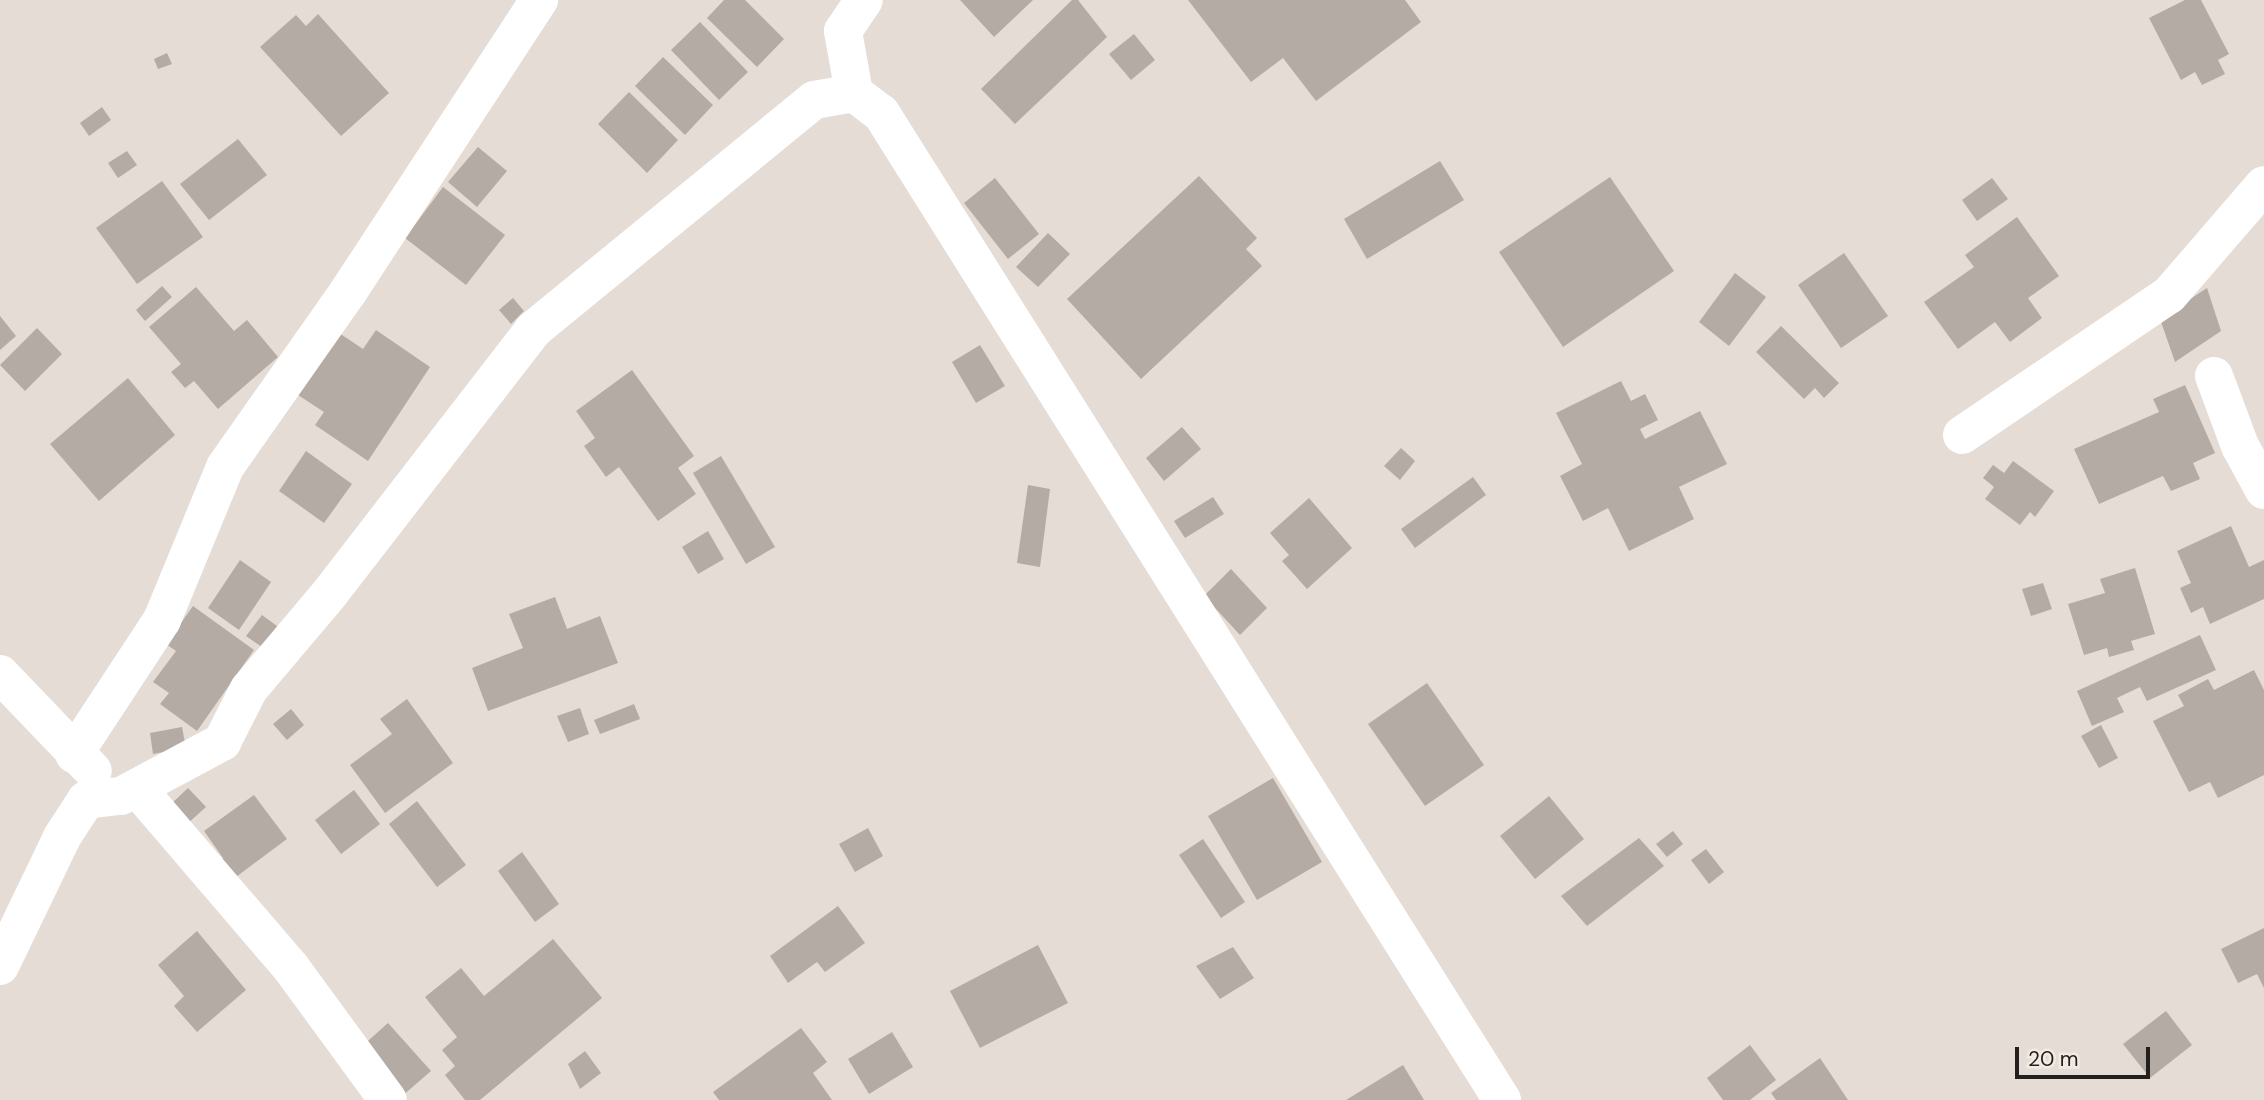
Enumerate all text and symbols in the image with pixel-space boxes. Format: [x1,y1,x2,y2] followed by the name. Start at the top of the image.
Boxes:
[2019,1034,2154,1078] scale bar
[2028,1045,2079,1073] text: 20 m

